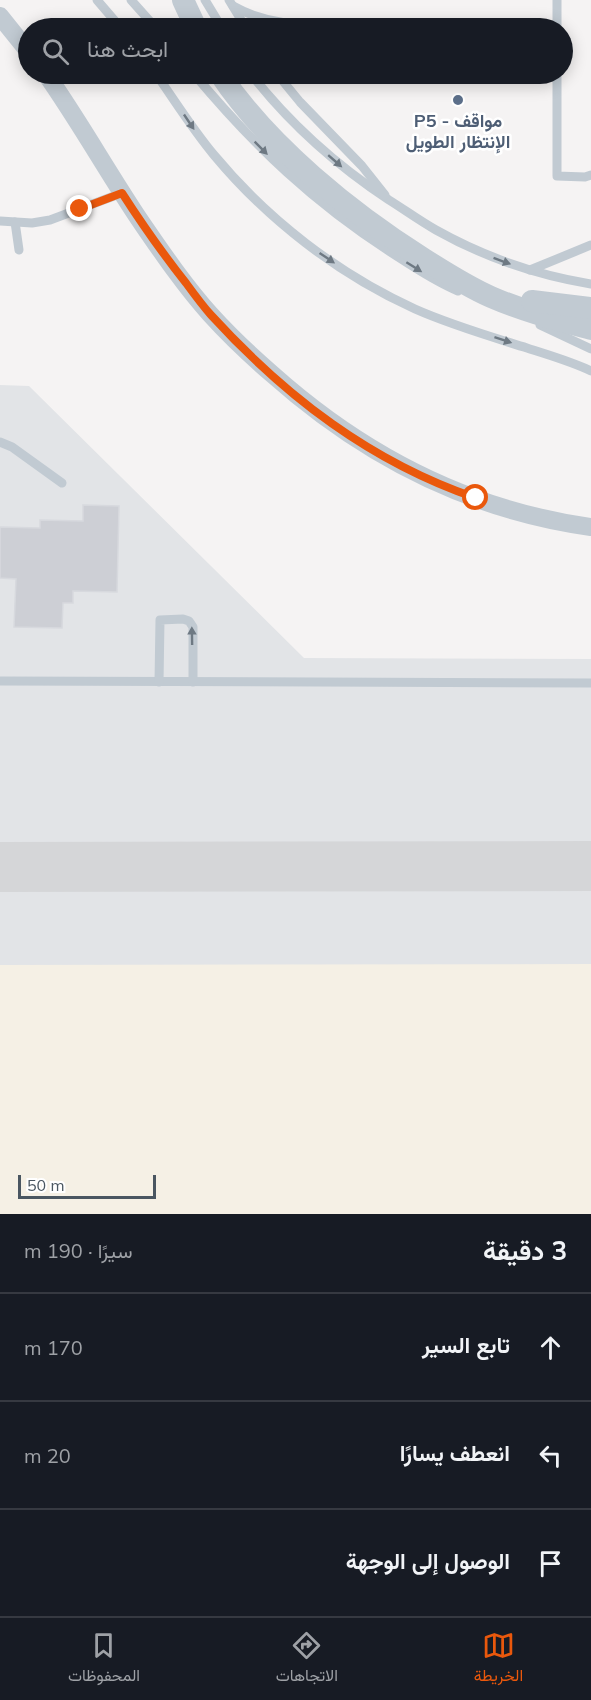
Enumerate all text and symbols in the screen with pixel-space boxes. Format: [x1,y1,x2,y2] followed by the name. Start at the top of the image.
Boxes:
[18,18,573,84] search box
[39,35,72,68] icon: search
[87,35,168,63] text: ابحث هنا
[451,93,465,107] marker: P5 - مواقف الإنتظار الطويل
[406,109,510,154] place label: P5 - مواقف الإنتظار الطويل
[183,113,195,129] one-way arrow
[253,141,267,155] one-way arrow
[328,154,343,167] one-way arrow
[66,195,92,221] route end
[319,252,335,263] one-way arrow
[493,256,511,266] one-way arrow
[406,262,423,273] one-way arrow
[494,336,512,345] one-way arrow
[462,484,488,510] route start
[188,627,197,646] one-way arrow
[18,1172,156,1200] scale bar
[27,1175,64,1195] text: 50 m
[483,1234,567,1267] text: 3 دقيقة
[24,1238,133,1263] text: سيرًا · 190 m
[422,1331,510,1359] text: تابع السير
[534,1331,567,1364] icon: ahead
[24,1335,83,1360] text: 170 m
[400,1439,510,1467] text: انعطف يسارًا
[534,1439,567,1472] icon: left
[24,1443,71,1468] text: 20 m
[346,1547,510,1575] text: الوصول إلى الوجهة
[534,1547,567,1580] icon: arrive
[68,1629,140,1690] tab: المحفوظات
[276,1629,338,1690] tab: الاتجاهات
[474,1629,523,1690] tab: الخريطة

